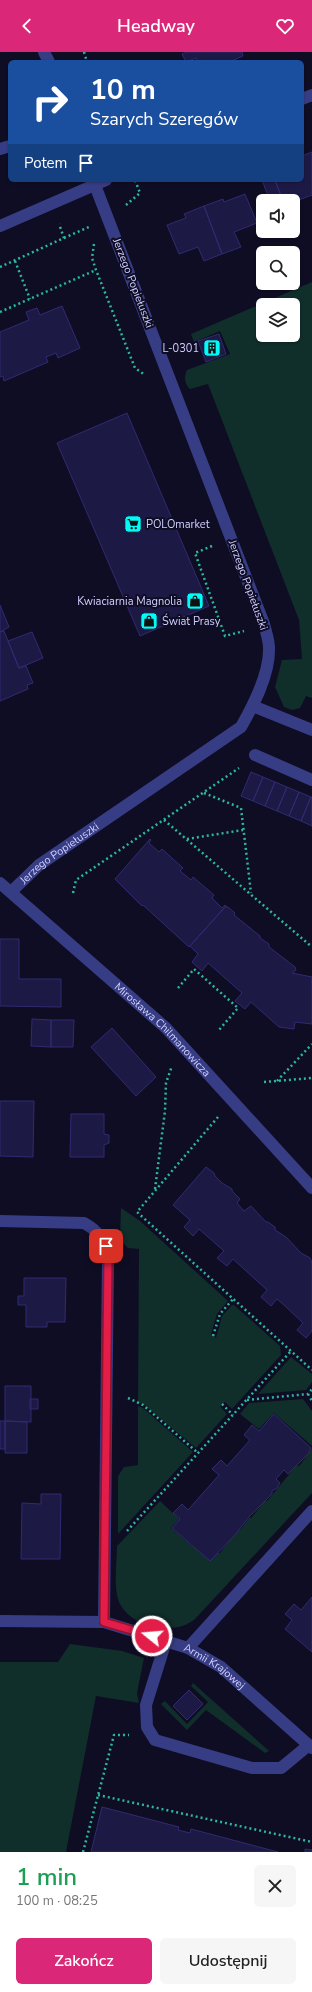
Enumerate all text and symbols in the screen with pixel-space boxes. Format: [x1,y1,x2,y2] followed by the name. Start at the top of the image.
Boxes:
[117,14,195,38] text: Headway
[16,15,38,37] icon: back
[274,15,296,37] icon: heart
[90,71,156,109] text: 10 m
[24,76,76,128] icon: right
[90,107,238,131] text: Szarych Szeregów
[75,152,97,174] icon: arrive
[24,153,67,173] text: Potem
[256,194,300,342] map controls
[256,194,300,238] button: sound
[109,235,157,330] street label: Jerzego Popiełuszki
[256,246,300,290] button: search
[256,298,300,342] button: layers
[202,338,222,358] building icon: L-0301
[162,341,199,356] place label: L-0301
[123,514,143,534] supermarket icon: POLOmarket
[146,517,210,532] place label: POLOmarket
[224,537,271,632] street label: Jerzego Popiełuszki
[185,591,205,611] shop icon: Kwiaciarnia Magnolia
[77,594,182,609] place label: Kwiaciarnia Magnolia
[139,611,159,631] shop icon: Świat Prasy
[162,613,221,629] place label: Świat Prasy
[15,819,102,888] street label: Jerzego Popiełuszki
[111,979,214,1080] street label: Mirosława Chilmanowicza
[89,1229,123,1263] pin
[95,1235,117,1257] icon: arrive
[131,1615,173,1657] position arrow
[182,1640,248,1693] street label: Armii Krajowej
[16,1861,77,1893] text: 1 min
[254,1865,296,1907] button: close
[16,1892,98,1910] text: 100 m · 08:25
[16,1938,152,1984] button: Zakończ
[160,1938,296,1984] button: Udostępnij

